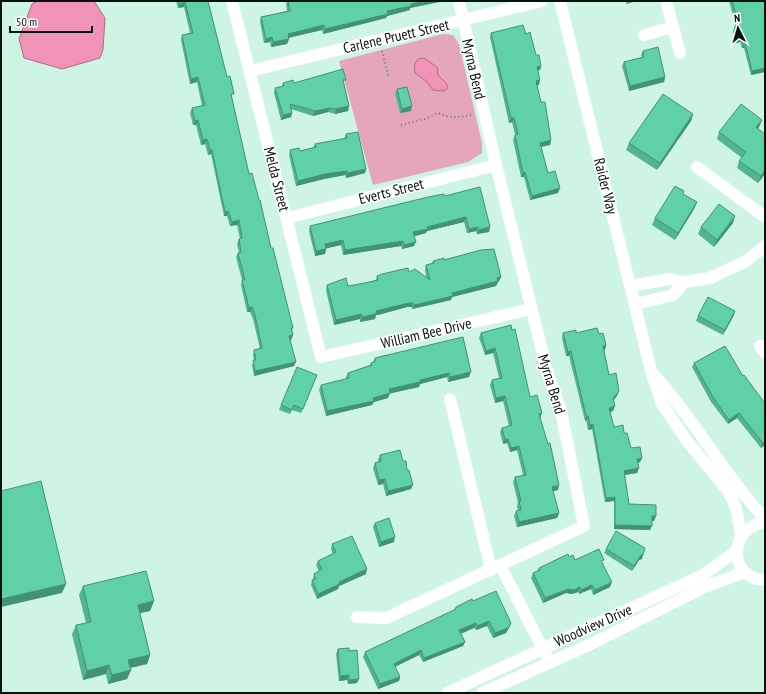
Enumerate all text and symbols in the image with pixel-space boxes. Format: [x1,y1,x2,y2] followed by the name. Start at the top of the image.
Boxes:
[10,8,92,34] scale bar
[718,8,758,48] north arrow
[734,11,741,25] text: N
[16,14,37,29] text: 50 m
[341,15,451,57] street label: Carlene Pruett Street
[458,37,490,101] street label: Myrna Bend
[260,145,294,213] street label: Melda Street
[590,156,622,216] street label: Raider Way
[357,174,425,208] street label: Everts Street
[379,313,473,353] street label: William Bee Drive
[534,352,570,416] street label: Myrna Bend
[551,599,635,651] street label: Woodview Drive

